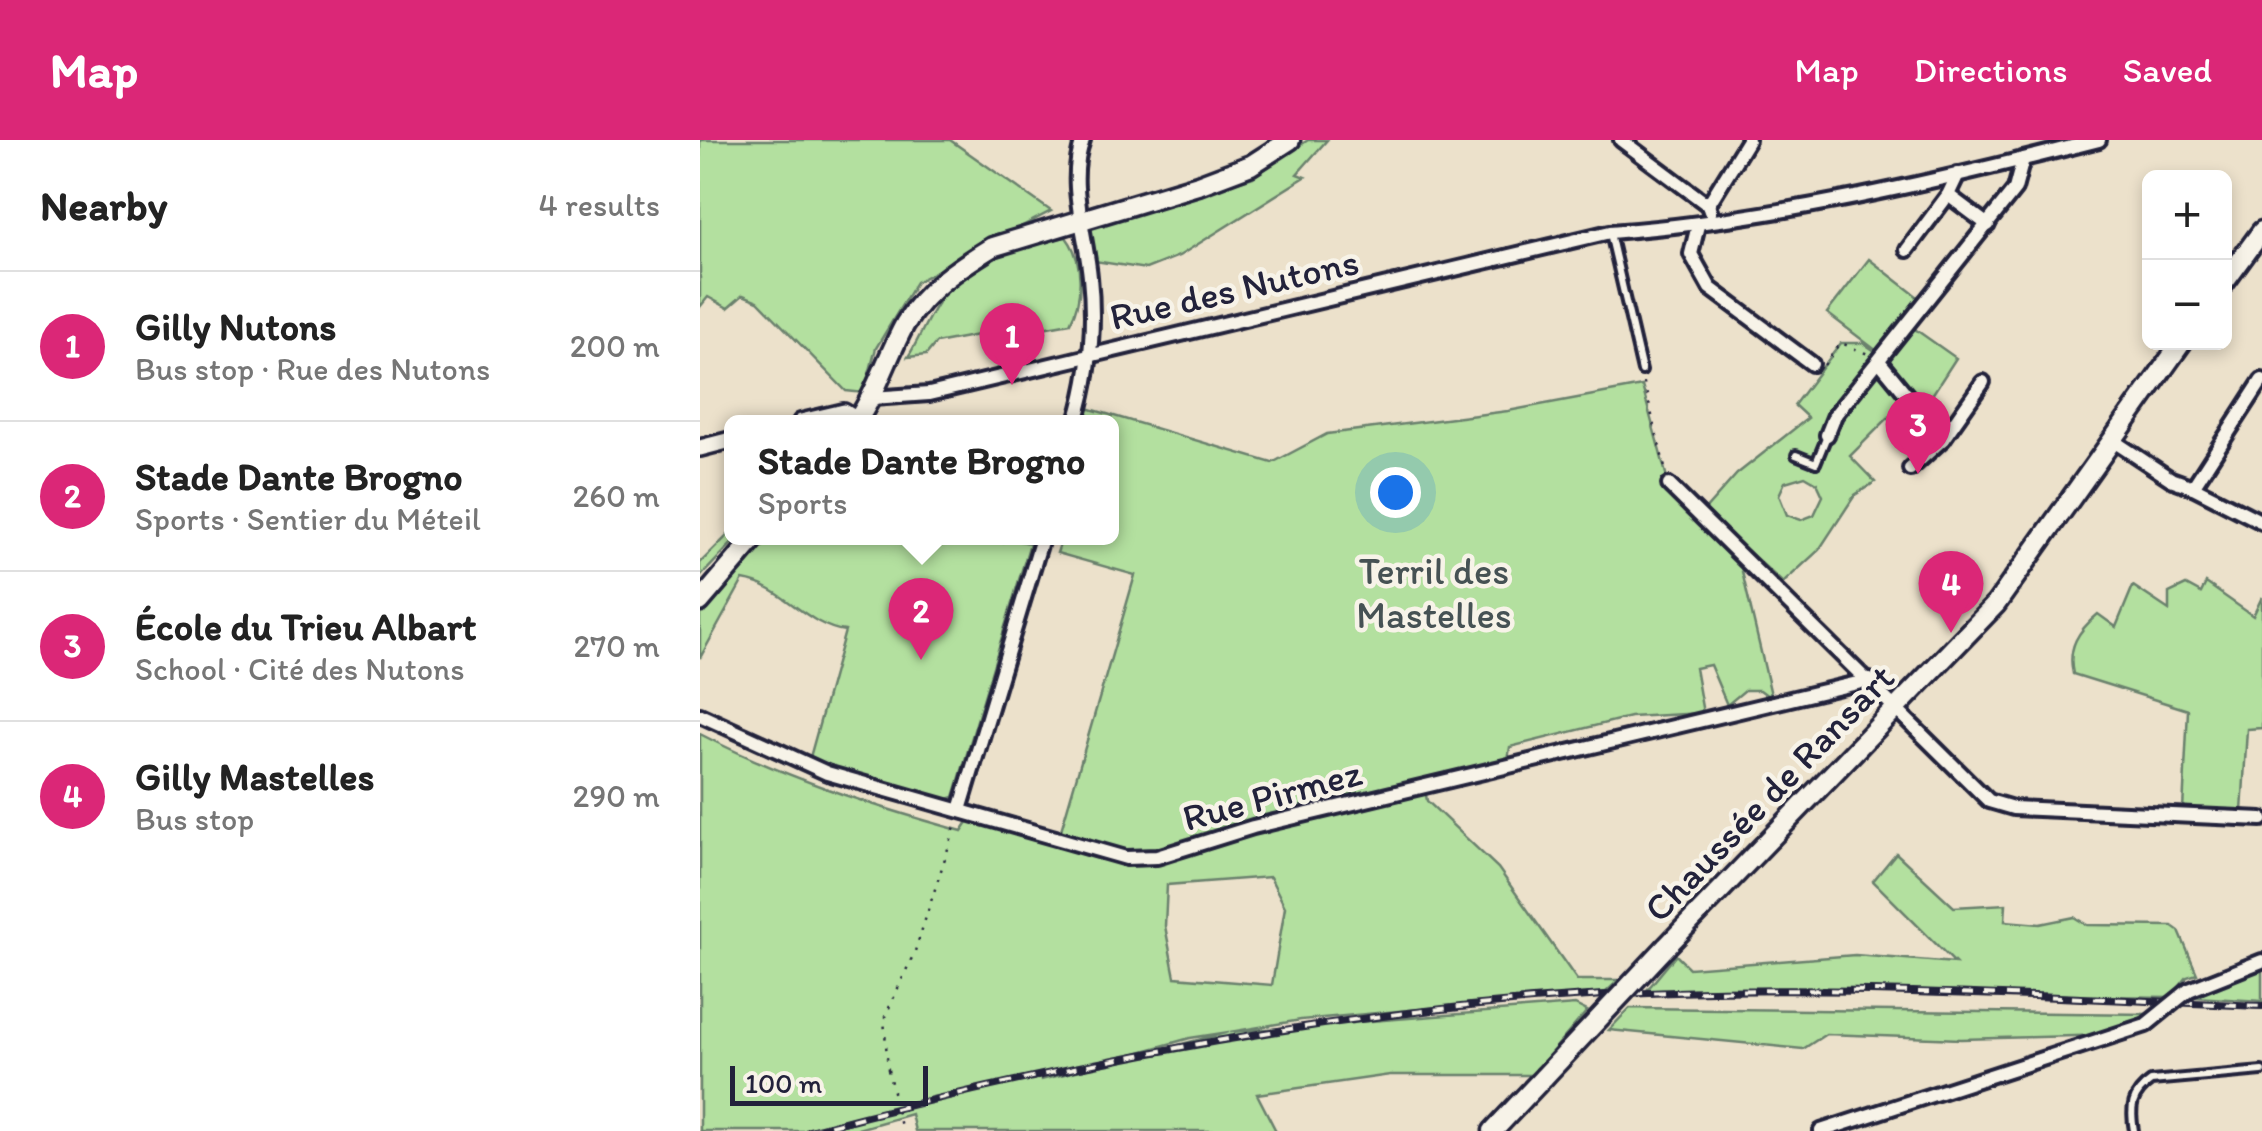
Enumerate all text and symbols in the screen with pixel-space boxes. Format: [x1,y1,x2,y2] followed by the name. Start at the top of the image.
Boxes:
[50,41,138,99] text: Map
[1795,49,1859,91] text: Map
[1914,49,2068,91] text: Directions
[2123,49,2212,91] text: Saved
[2142,170,2232,350] map controls
[2142,170,2232,260] button: +
[40,180,167,231] text: Nearby
[539,186,660,224] text: 4 results
[1105,238,1363,340] street label: Rue des Nutons
[2142,260,2232,350] button: −
[980,302,1044,385] pin: 1
[135,304,336,350] text: Gilly Nutons
[65,327,80,365] text: 1
[570,327,660,365] text: 200 m
[135,350,490,388] text: Bus stop · Rue des Nutons
[1886,392,1950,474] pin: 3
[724,415,1119,545] popup
[758,438,1085,484] text: Stade Dante Brogno
[135,454,462,500] text: Stade Dante Brogno
[1370,467,1421,518] your location
[64,477,81,515] text: 2
[572,477,660,515] text: 260 m
[758,484,847,522] text: Sports
[135,500,481,538] text: Sports · Sentier du Méteil
[1356,548,1512,638] park label: Terril des Mastelles
[1918,550,1984,633] pin: 4
[888,578,954,660] pin: 2
[135,604,476,650] text: École du Trieu Albart
[64,627,81,665] text: 3
[573,627,660,665] text: 270 m
[135,650,465,688] text: School · Cité des Nutons
[1634,655,1904,931] street label: Chaussée de Ransart
[1177,749,1367,841] street label: Rue Pirmez
[135,754,374,800] text: Gilly Mastelles
[63,777,82,815] text: 4
[573,777,660,815] text: 290 m
[135,800,254,838] text: Bus stop
[730,1061,928,1106] scale bar
[745,1066,822,1100] text: 100 m

